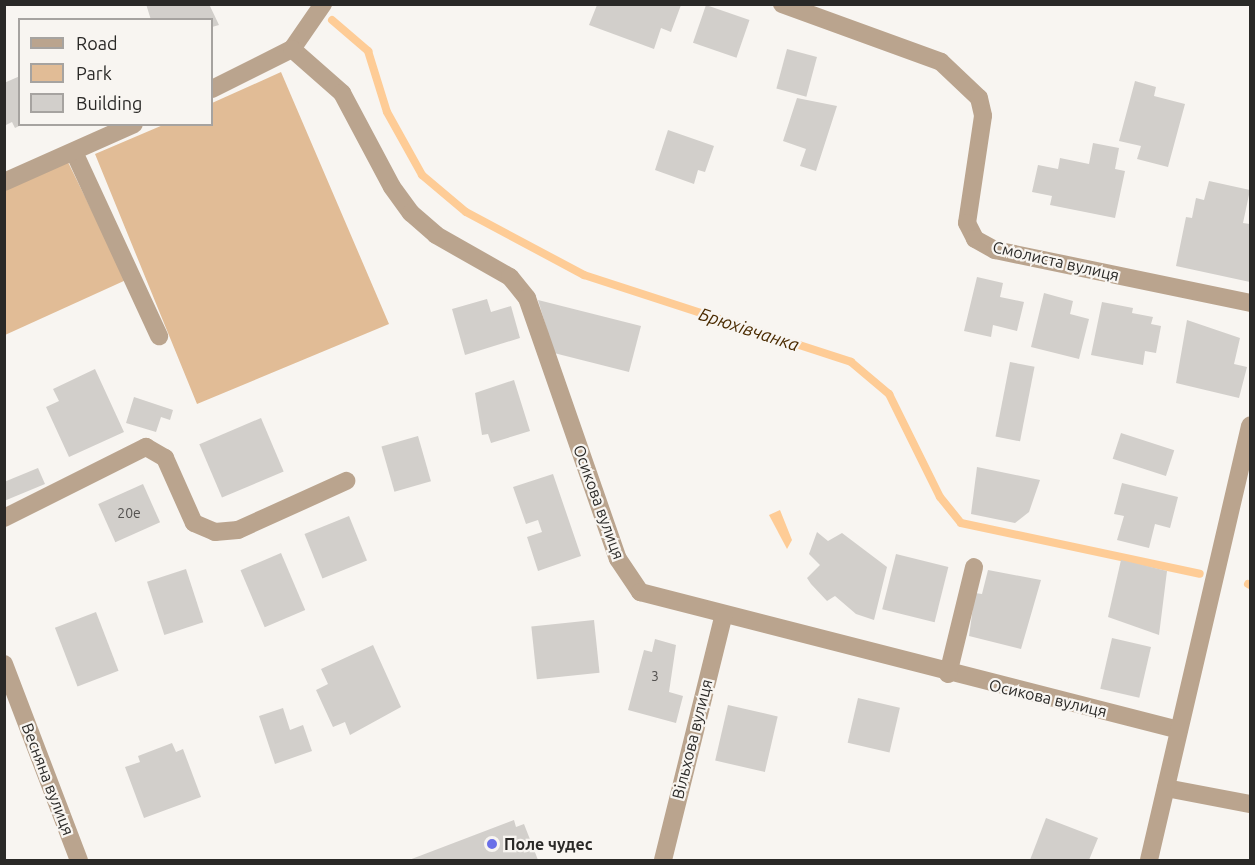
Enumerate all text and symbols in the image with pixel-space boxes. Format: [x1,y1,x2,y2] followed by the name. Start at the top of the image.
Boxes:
[18,18,213,126] legend
[76,33,118,53] text: Road
[76,63,112,83] text: Park
[76,93,142,113] text: Building
[991,237,1121,285] street label: Смолиста вулиця
[696,303,802,355] water label: Брюхівчанка
[569,442,629,562] street label: Осикова вулиця
[117,505,141,521] house number: 20е
[651,668,659,684] house number: 3
[987,675,1109,721] street label: Осикова вулиця
[668,677,716,801] street label: Вільхова вулиця
[18,720,78,838] street label: Весняна вулиця
[504,834,593,854] place label: Поле чудес
[485,837,499,851] marker: Поле чудес

